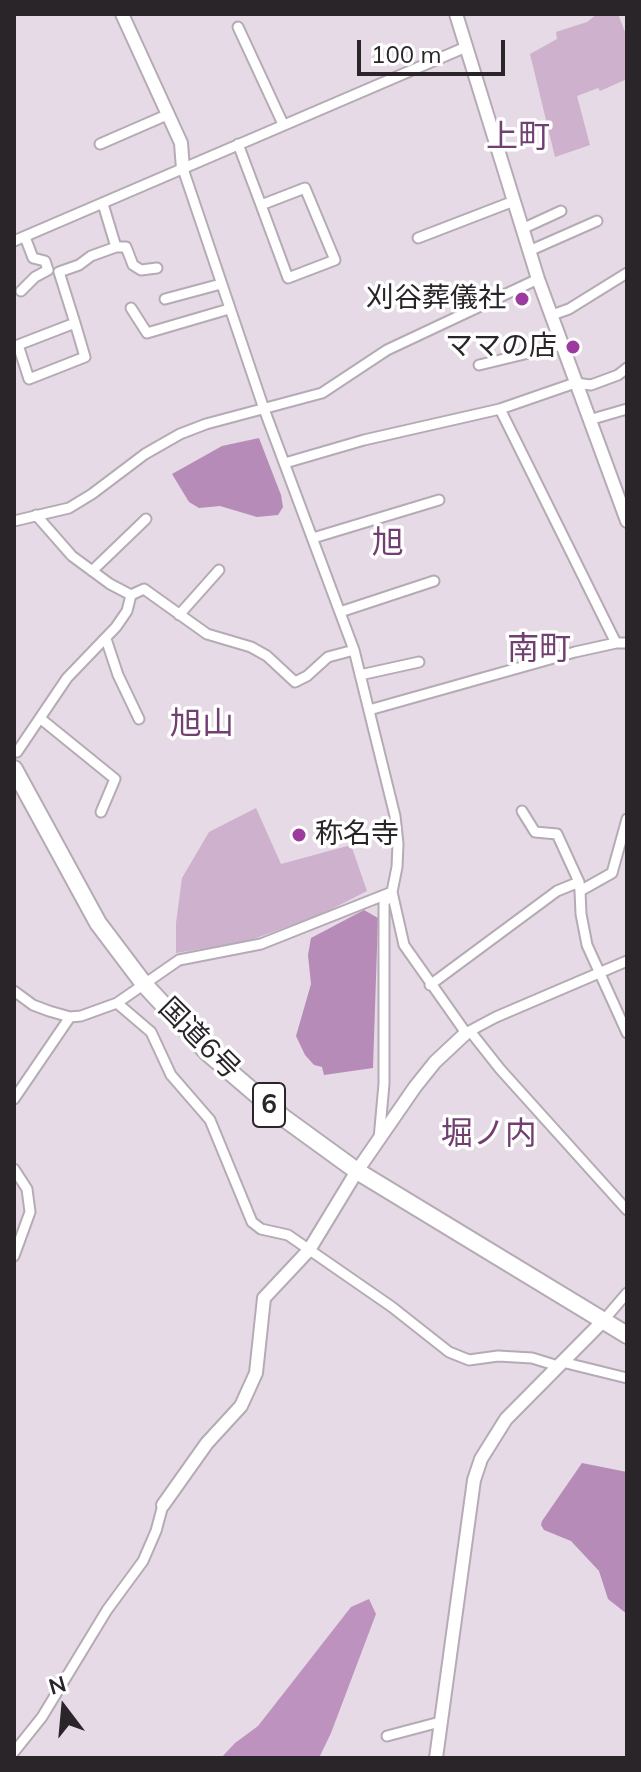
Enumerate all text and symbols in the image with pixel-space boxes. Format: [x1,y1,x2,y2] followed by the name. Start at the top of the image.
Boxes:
[361,24,509,74] scale bar
[371,39,442,69] text: 100 m
[486,118,550,156] district label: 上町
[366,282,506,316] place label: 刈谷葬儀社
[513,290,531,308] marker: 刈谷葬儀社
[445,330,557,364] place label: ママの店
[564,338,582,356] marker: ママの店
[372,524,404,562] district label: 旭
[507,630,571,668] district label: 南町
[170,705,234,743] district label: 旭山
[315,818,399,852] place label: 称名寺
[290,826,308,844] marker: 称名寺
[151,991,247,1087] street label: 国道6号
[253,1083,285,1127] road number: 6
[441,1115,537,1153] district label: 堀ノ内
[24,1668,104,1748] north arrow
[46,1669,69,1701] text: N

